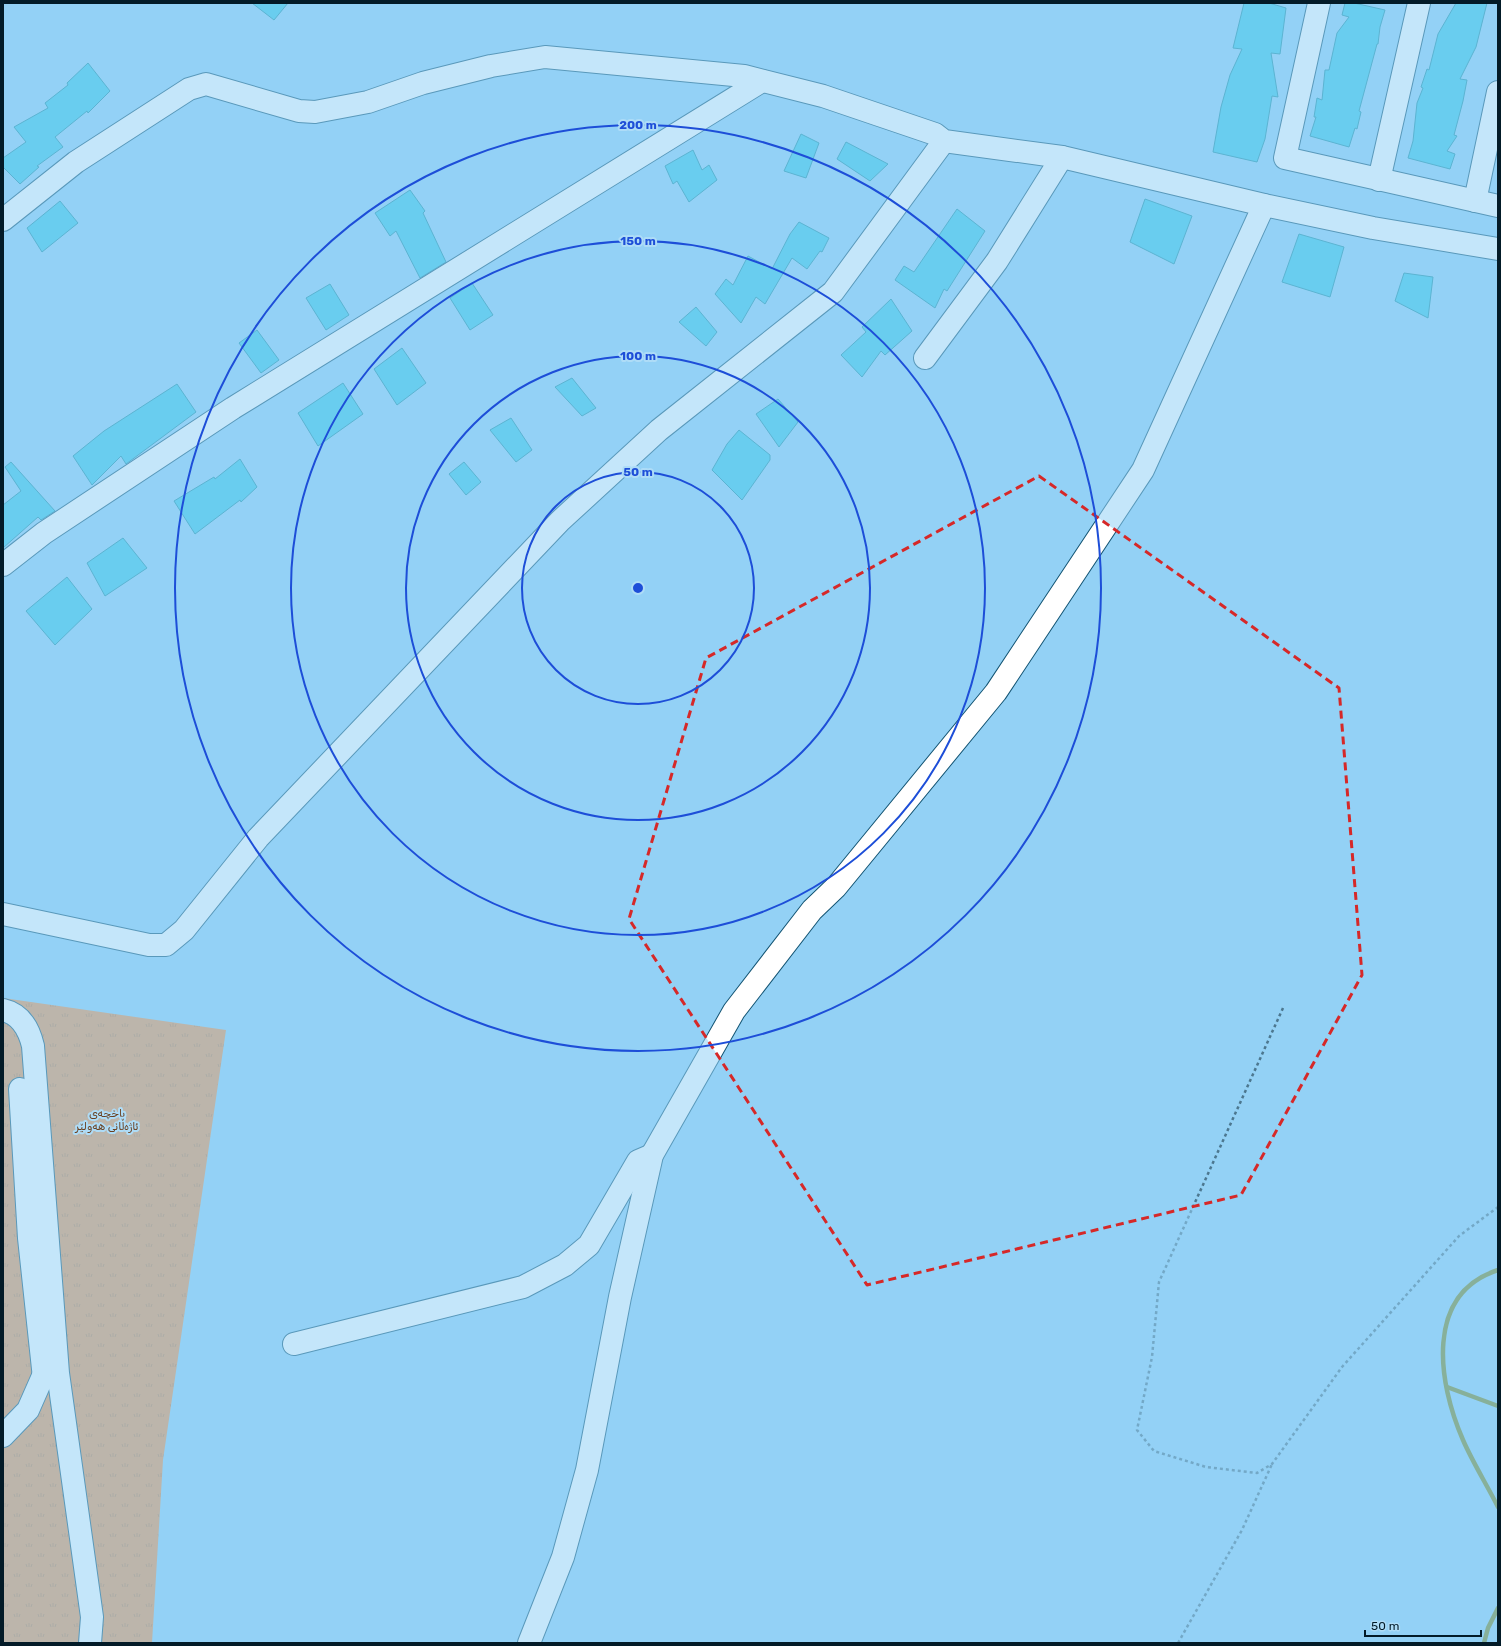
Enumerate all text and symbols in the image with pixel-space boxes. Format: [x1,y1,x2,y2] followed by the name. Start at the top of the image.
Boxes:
[619,118,657,132] text: 200 m
[620,234,656,248] text: 150 m
[620,349,656,363] text: 100 m
[623,465,653,479] text: 50 m
[631,581,645,595] centre of rings
[74,1107,139,1134] park label: باخچەی ئاژەڵانی هەولێر
[1365,1612,1481,1638] scale bar
[1371,1619,1399,1633] text: 50 m

